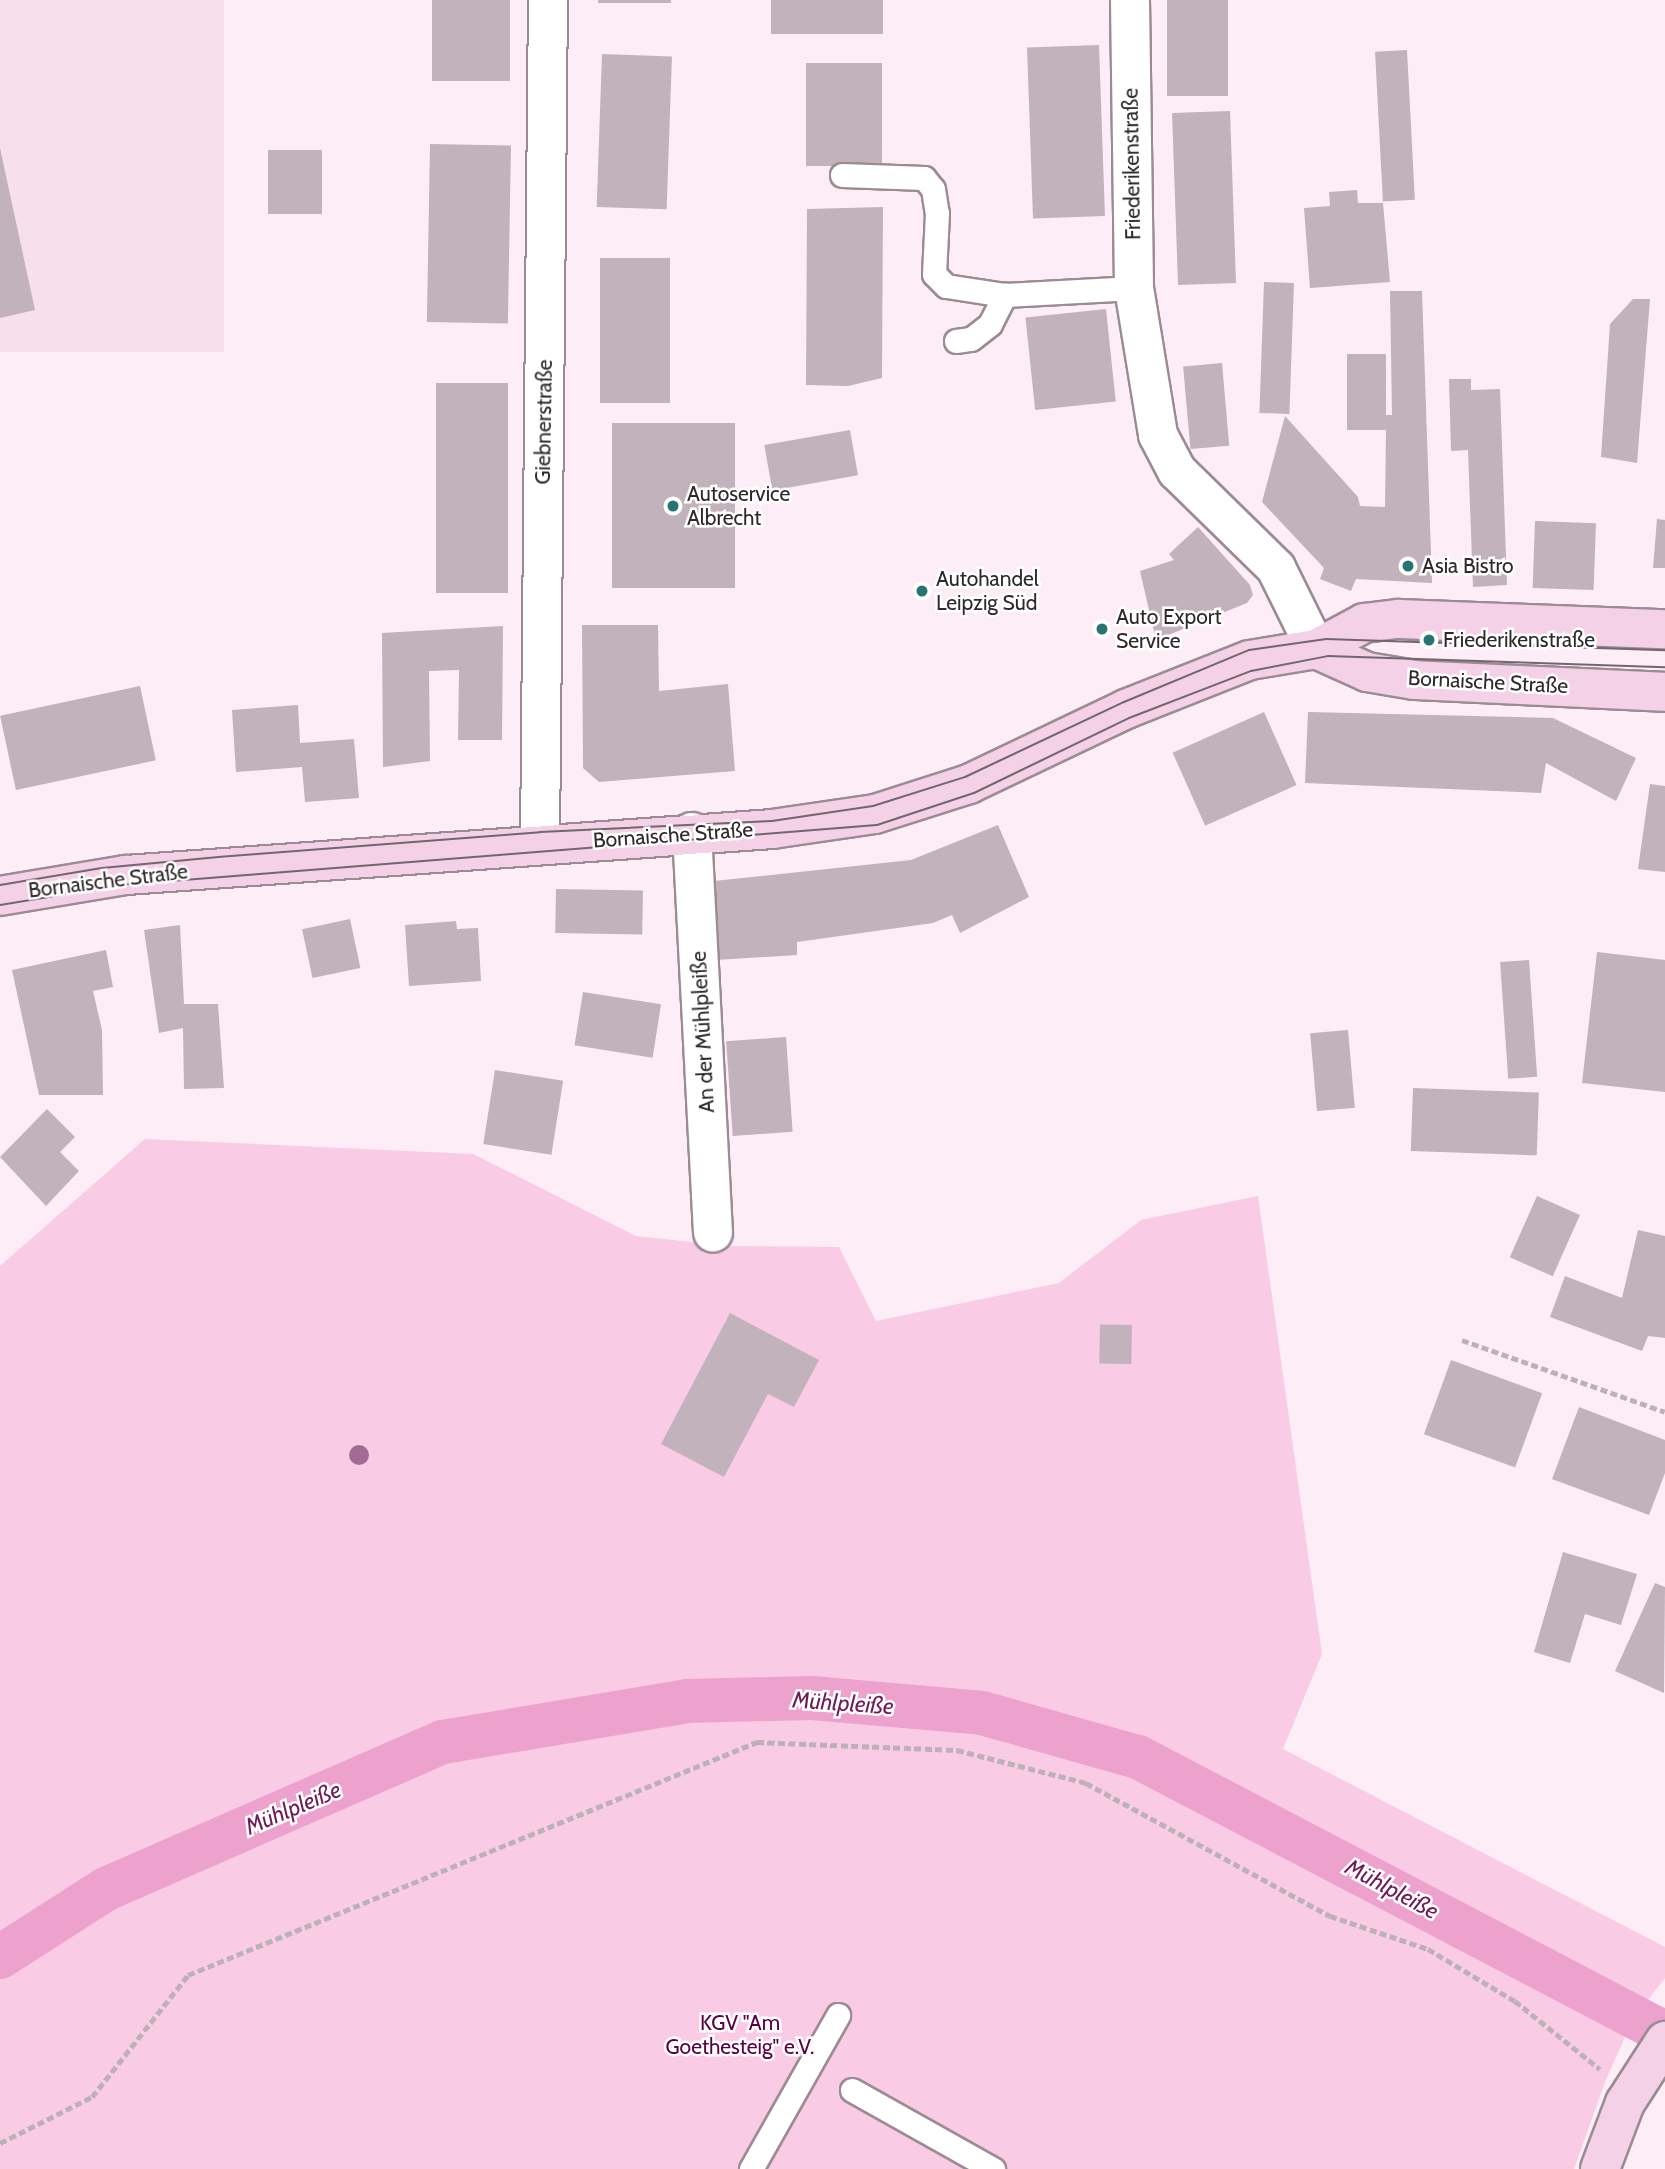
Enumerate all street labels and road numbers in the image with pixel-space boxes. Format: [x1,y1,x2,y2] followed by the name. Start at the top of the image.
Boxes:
[1118,88,1146,240] street label: Friederikenstraße
[530,359,558,485] street label: Giebnerstraße
[1407,665,1569,699] street label: Bornaische Straße
[592,817,754,853] street label: Bornaische Straße
[27,859,189,903] street label: Bornaische Straße
[686,950,720,1114] street label: An der Mühlpleiße

